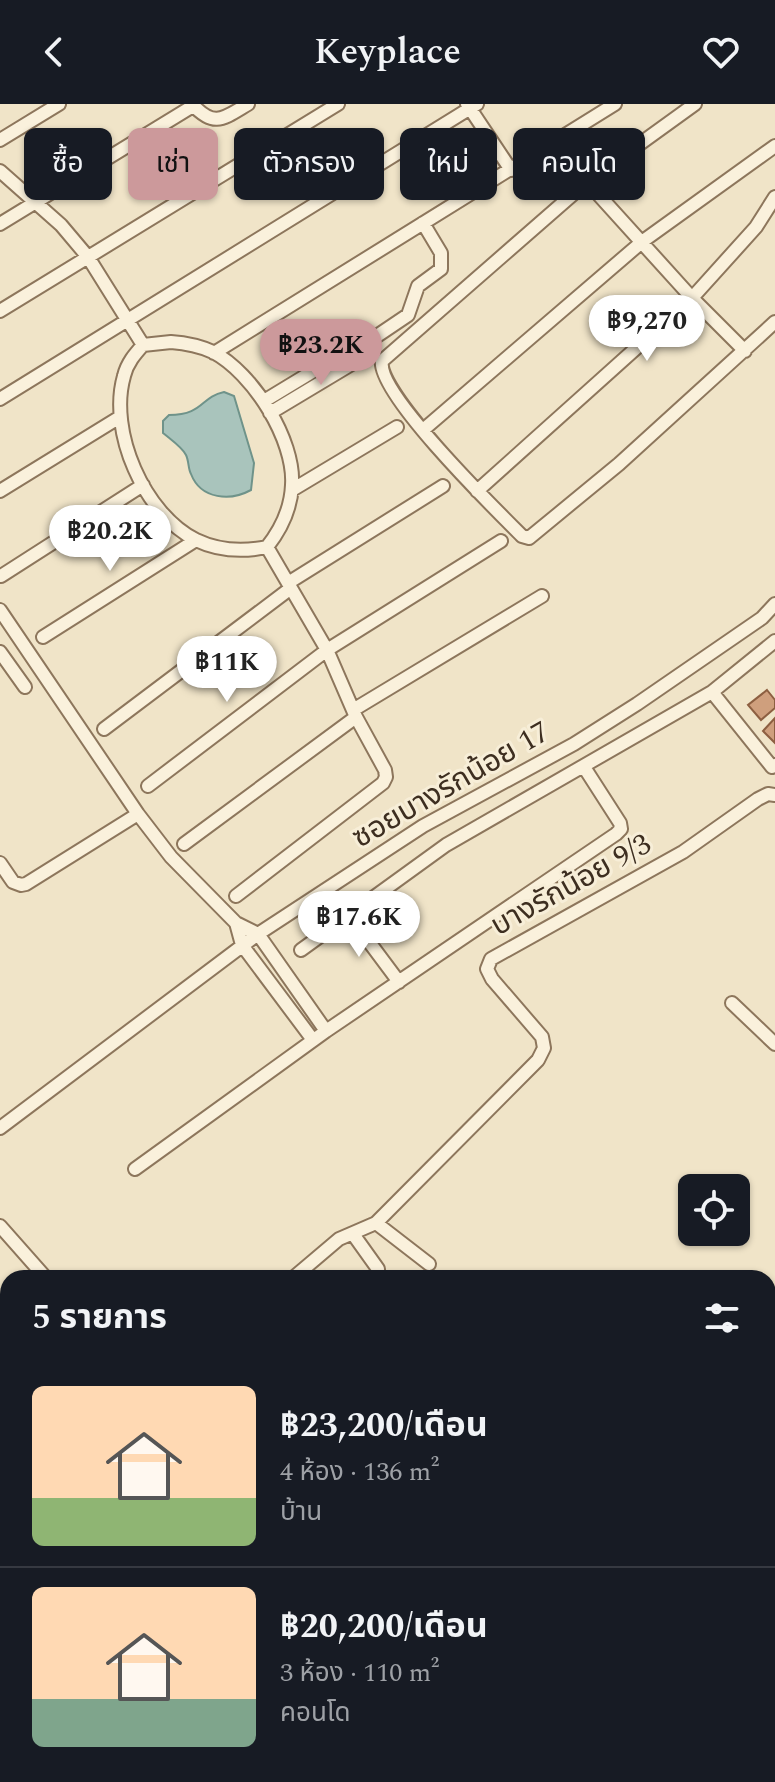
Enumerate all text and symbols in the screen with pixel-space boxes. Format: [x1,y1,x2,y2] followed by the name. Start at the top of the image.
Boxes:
[314,25,461,80] text: Keyplace
[32,30,76,74] icon: back
[699,30,743,74] icon: heart
[24,128,112,200] chip: ซื้อ
[128,128,218,200] chip: เช่า
[234,128,384,200] chip: ตัวกรอง
[400,128,497,200] chip: ใหม่
[513,128,645,200] chip: คอนโด
[582,295,712,363] pin: ฿9,270
[607,301,687,341] text: ฿9,270
[256,319,386,387] pin: ฿23.2K
[278,325,364,365] text: ฿23.2K
[45,505,175,573] pin: ฿20.2K
[67,511,153,551] text: ฿20.2K
[180,636,274,704] pin: ฿11K
[195,642,259,682] text: ฿11K
[343,710,559,860] street label: ซอยบางรักน้อย 17
[482,822,660,948] street label: บางรักน้อย 9/3
[294,891,424,959] pin: ฿17.6K
[316,897,402,937] text: ฿17.6K
[678,1174,750,1246] map controls
[678,1174,750,1246] button: locate
[32,1292,167,1344] text: 5 รายการ
[700,1296,744,1340] icon: filters
[280,1400,488,1452] text: ฿23,200/เดือน
[96,1418,192,1514] icon: home
[280,1452,439,1492] text: 4 ห้อง · 136 m²
[280,1492,322,1532] text: บ้าน
[280,1601,488,1653] text: ฿20,200/เดือน
[96,1619,192,1715] icon: home
[280,1653,439,1693] text: 3 ห้อง · 110 m²
[280,1693,351,1733] text: คอนโด

